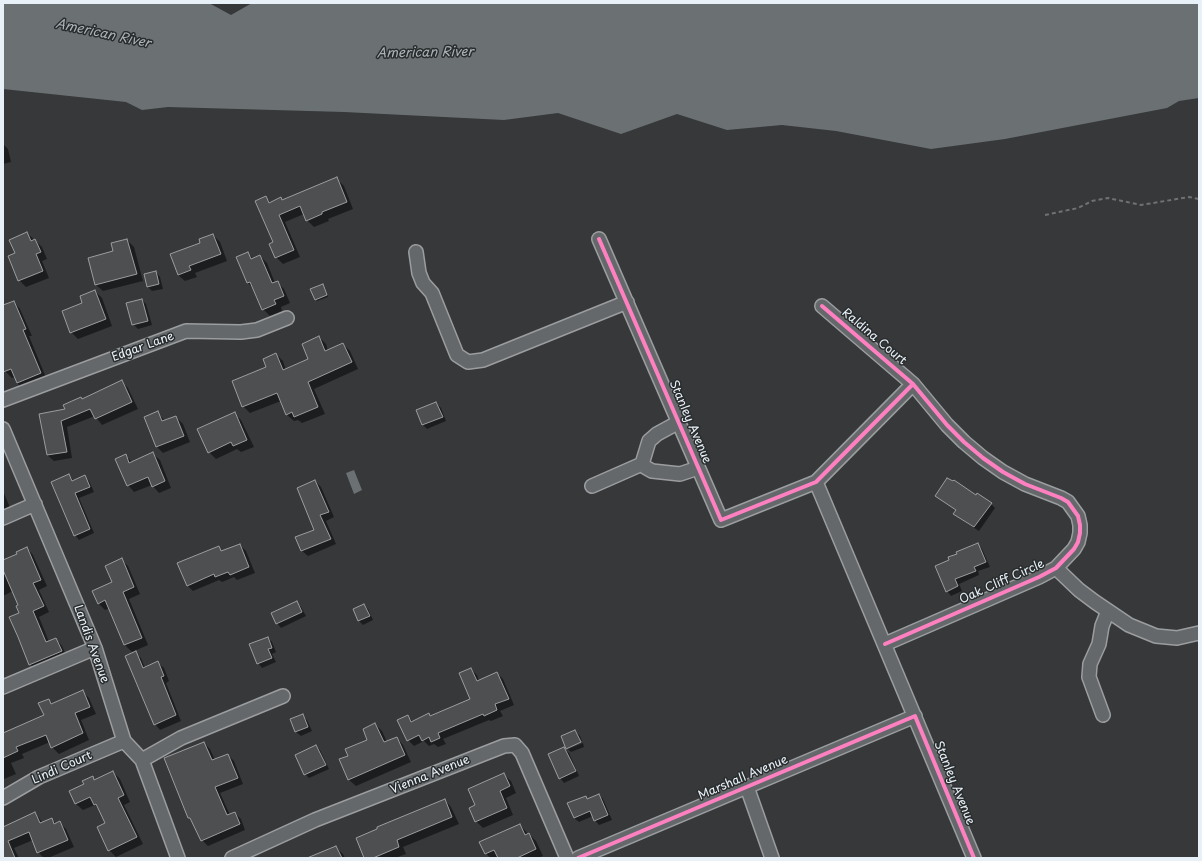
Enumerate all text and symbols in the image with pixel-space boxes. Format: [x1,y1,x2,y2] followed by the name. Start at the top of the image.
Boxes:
[54,16,152,52] water label: American River
[377,44,473,62] water label: American River
[839,306,909,368] street label: Raldina Court
[110,329,176,365] street label: Edgar Lane
[666,378,714,466] street label: Stanley Avenue
[957,557,1047,607] street label: Oak Cliff Circle
[70,603,112,685] street label: Landis Avenue
[931,739,977,827] street label: Stanley Avenue
[30,748,94,788] street label: Lindi Court
[388,753,472,797] street label: Vienna Avenue
[696,753,790,803] street label: Marshall Avenue

